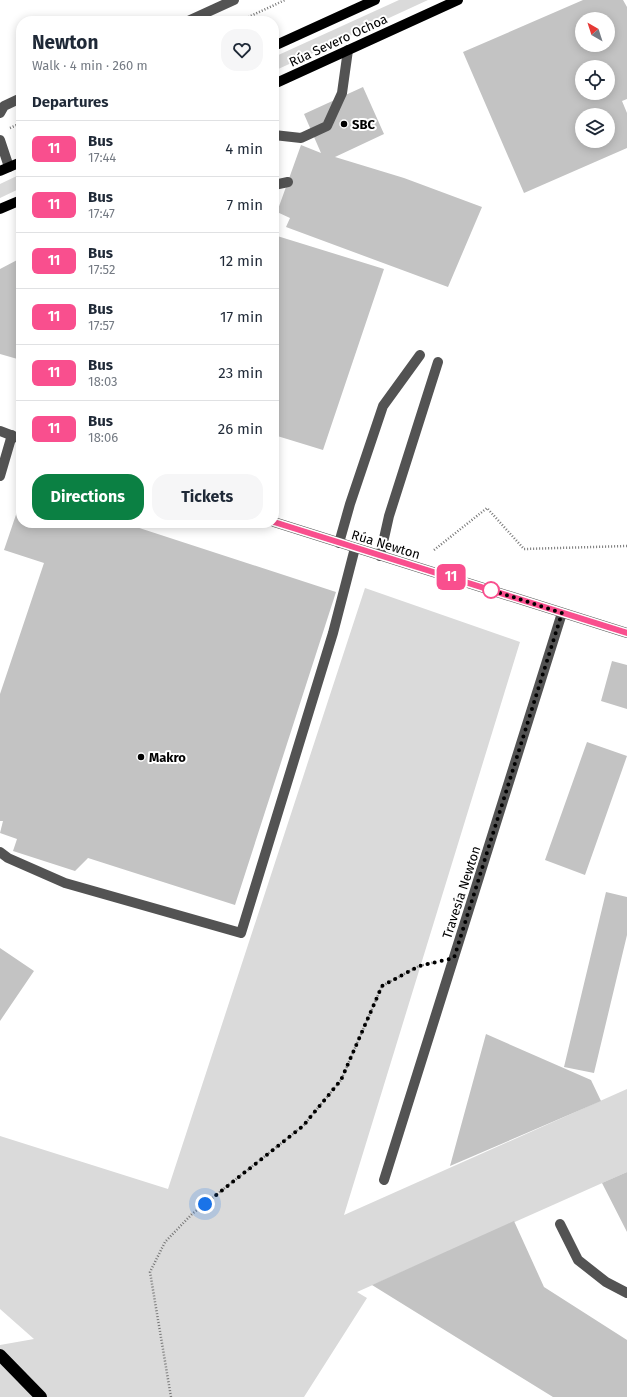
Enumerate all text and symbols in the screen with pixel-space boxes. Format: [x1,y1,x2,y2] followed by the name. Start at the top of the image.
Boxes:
[287,11,390,70] street label: Rúa Severo Ochoa
[575,12,615,52] north arrow
[575,12,615,148] map controls
[221,29,263,71] button: heart
[32,31,98,54] text: Newton
[32,58,148,73] text: Walk · 4 min · 260 m
[575,60,615,100] button: locate
[32,93,109,111] text: Departures
[575,108,615,148] button: layers
[352,117,375,132] place label: SBC
[339,119,349,129] marker: SBC
[88,132,113,150] text: Bus
[48,140,60,157] text: 11
[225,140,263,158] text: 4 min
[88,150,116,165] text: 17:44
[88,188,113,206] text: Bus
[48,196,60,213] text: 11
[226,196,263,214] text: 7 min
[88,206,115,221] text: 17:47
[88,244,113,262] text: Bus
[48,252,60,269] text: 11
[219,252,263,270] text: 12 min
[88,262,115,277] text: 17:52
[88,300,113,318] text: Bus
[48,308,60,325] text: 11
[220,308,263,326] text: 17 min
[88,318,115,333] text: 17:57
[88,356,113,374] text: Bus
[48,364,60,381] text: 11
[218,364,263,382] text: 23 min
[88,374,118,389] text: 18:03
[88,412,113,430] text: Bus
[48,420,60,437] text: 11
[218,420,263,438] text: 26 min
[88,430,118,445] text: 18:06
[32,474,144,520] button: Directions
[152,474,263,520] button: Tickets
[350,527,422,562] street label: Rúa Newton
[433,564,469,590] line badge: 11
[445,568,457,585] text: 11
[482,581,500,599] unlabelled marker
[149,750,186,765] place label: Makro
[136,752,146,762] marker: Makro
[439,844,484,940] street label: Travesía Newton
[195,1194,215,1214] your location

